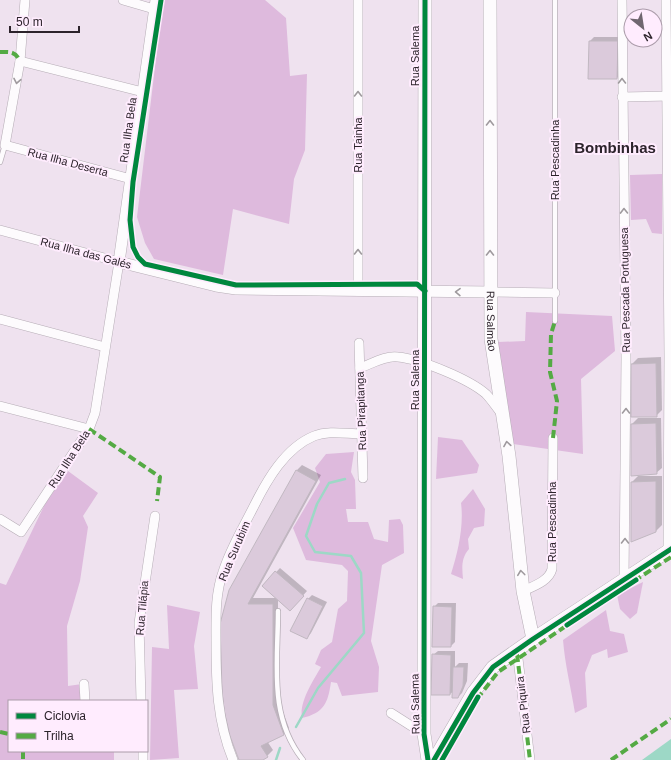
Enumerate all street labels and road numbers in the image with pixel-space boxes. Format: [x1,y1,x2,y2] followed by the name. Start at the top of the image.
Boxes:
[409,25,421,86] street label: Rua Salema
[117,96,139,164] street label: Rua Ilha Bela
[352,116,364,173] street label: Rua Tainha
[549,119,561,200] street label: Rua Pescadinha
[27,146,110,179] street label: Rua Ilha Deserta
[618,226,632,353] street label: Rua Pescada Portuguesa
[39,235,133,271] street label: Rua Ilha das Galés
[485,291,499,352] street label: Rua Salmão
[409,349,421,410] street label: Rua Salema
[354,370,368,451] street label: Rua Pirapitanga
[46,427,92,490] street label: Rua Ilha Bela
[546,481,558,562] street label: Rua Pescadinha
[216,519,252,583] street label: Rua Surubim
[134,579,150,636] street label: Rua Tilápia
[408,673,422,734] street label: Rua Salema
[513,675,532,734] street label: Rua Piquira

